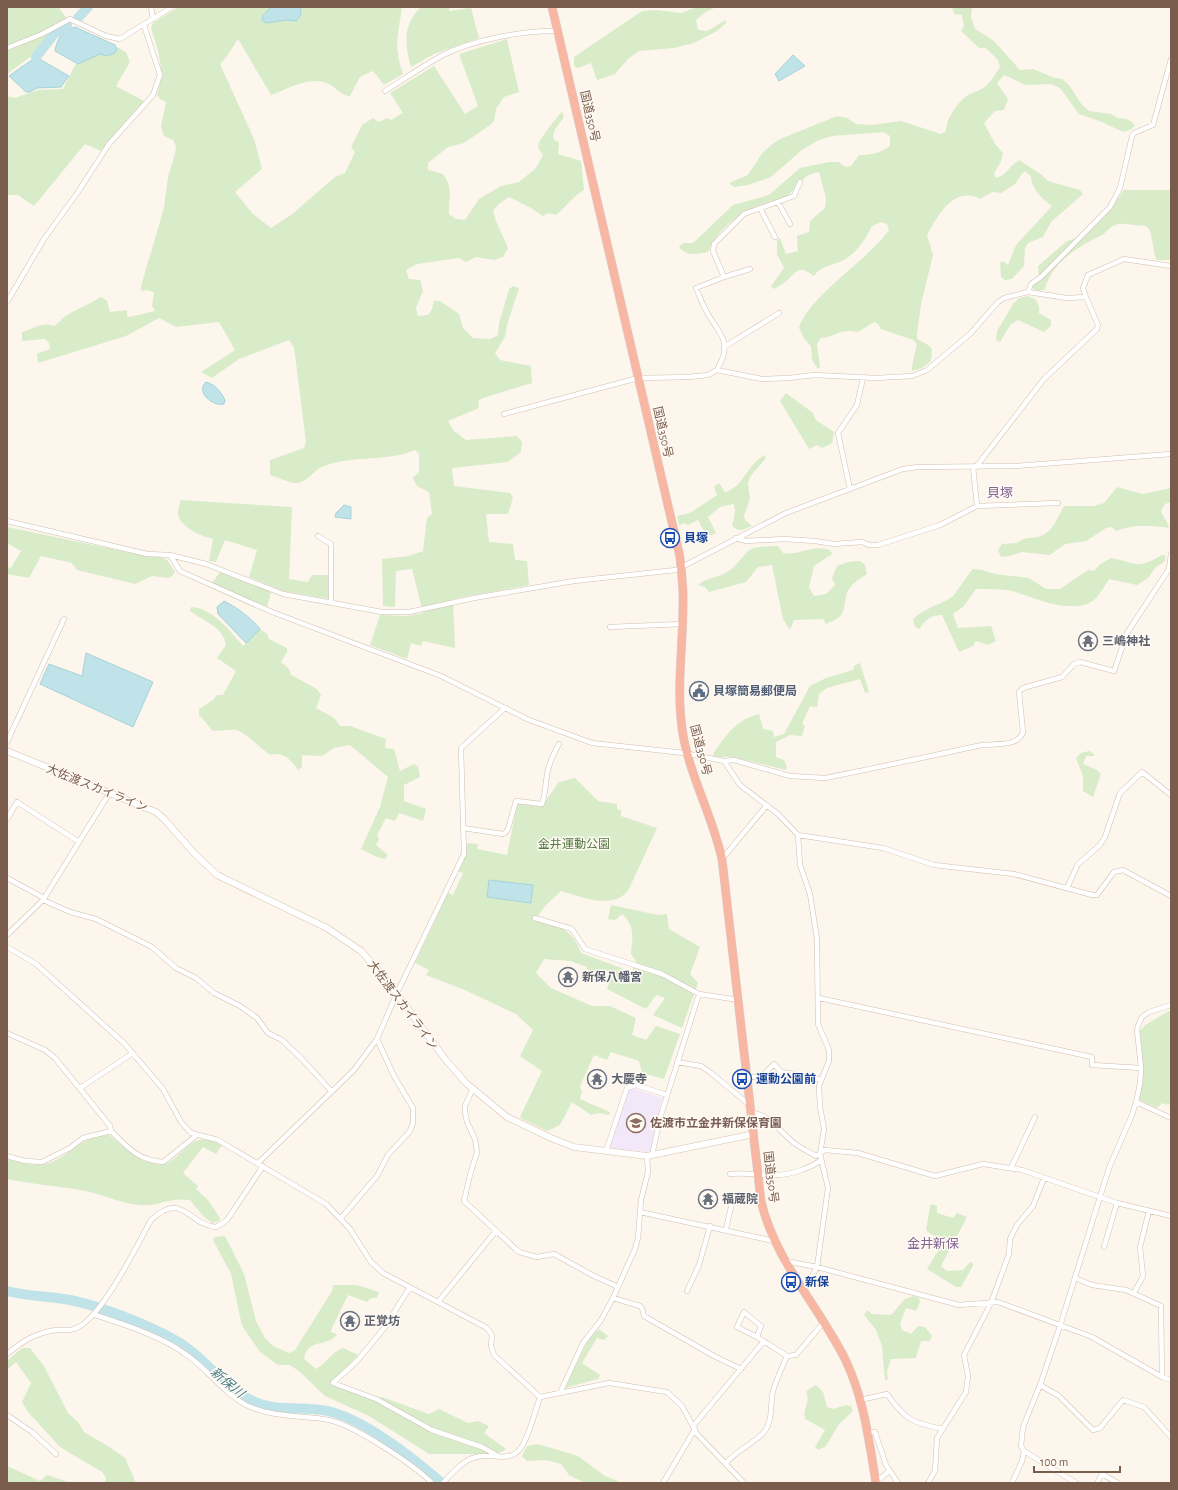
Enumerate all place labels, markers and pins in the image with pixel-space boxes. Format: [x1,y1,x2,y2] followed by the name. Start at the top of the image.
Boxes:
[659,527,681,549] bus stop icon: 貝塚
[684,532,708,544] place label: 貝塚
[1077,630,1099,652] temple icon: 三嶋神社
[1102,634,1150,647] place label: 三嶋神社
[688,680,710,702] public building icon: 貝塚簡易郵便局
[713,684,797,697] place label: 貝塚簡易郵便局
[557,966,579,988] temple icon: 新保八幡宮
[582,970,642,983] place label: 新保八幡宮
[586,1068,608,1090] temple icon: 大慶寺
[731,1068,753,1090] bus stop icon: 運動公園前
[756,1072,816,1085] place label: 運動公園前
[611,1073,647,1085] place label: 大慶寺
[625,1112,647,1134] school or university icon: 佐渡市立金井新保保育園
[650,1116,782,1129] place label: 佐渡市立金井新保保育園
[697,1188,719,1210] temple icon: 福蔵院
[722,1192,758,1205] place label: 福蔵院
[780,1271,802,1293] bus stop icon: 新保
[805,1275,829,1288] place label: 新保
[339,1310,361,1332] temple icon: 正覚坊
[364,1314,400,1327] place label: 正覚坊

